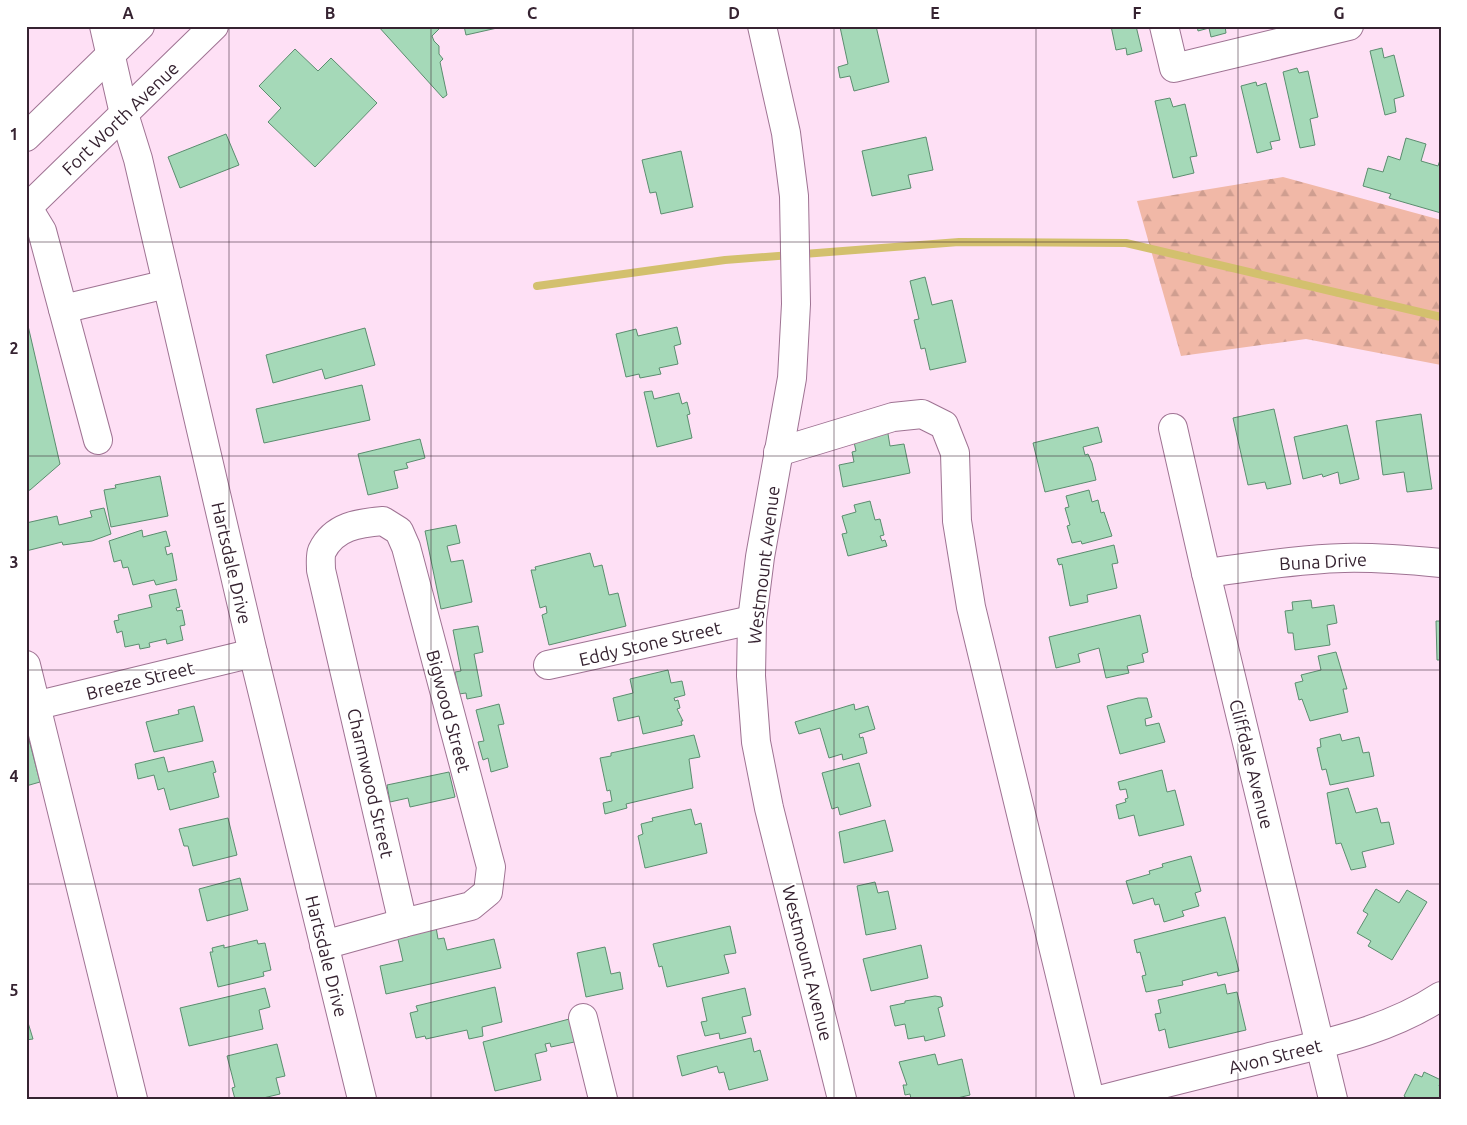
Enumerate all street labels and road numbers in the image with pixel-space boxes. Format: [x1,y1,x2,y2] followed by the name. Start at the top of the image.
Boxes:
[58,57,182,179] street label: Fort Worth Avenue
[743,485,783,645] street label: Westmount Avenue
[208,500,256,626] street label: Hartsdale Drive
[1279,549,1367,573] street label: Buna Drive
[577,617,723,669] street label: Eddy Stone Street
[423,648,475,774] street label: Bigwood Street
[84,657,196,703] street label: Breeze Street
[1226,697,1278,831] street label: Cliffdale Avenue
[344,706,398,860] street label: Charmwood Street
[779,883,837,1043] street label: Westmount Avenue
[302,893,352,1019] street label: Hartsdale Drive
[1226,1035,1324,1077] street label: Avon Street

